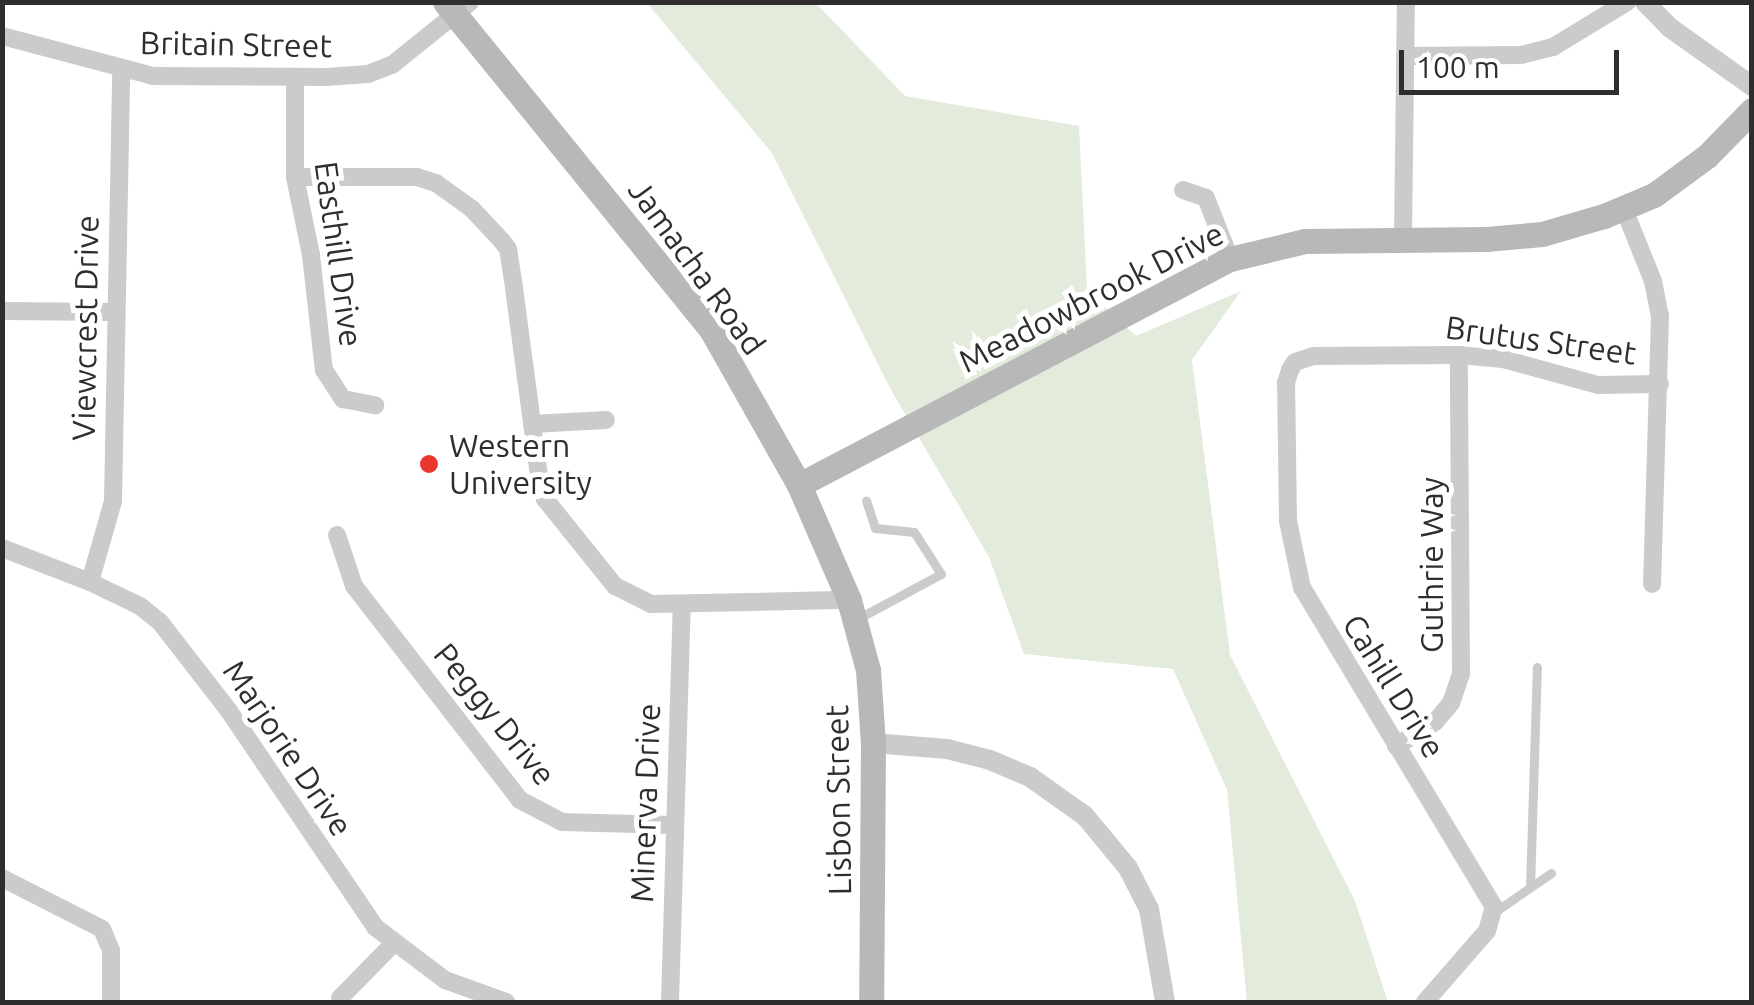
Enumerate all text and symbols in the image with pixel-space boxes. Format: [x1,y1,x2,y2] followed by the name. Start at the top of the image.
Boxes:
[140,23,332,65] street label: Britain Street
[1404,30,1624,92] scale bar
[1416,50,1500,84] text: 100 m
[307,159,371,349] street label: Easthill Drive
[621,172,773,362] street label: Jamacha Road
[952,214,1230,380] street label: Meadowbrook Drive
[64,215,106,441] street label: Viewcrest Drive
[1443,308,1639,372] street label: Brutus Street
[449,427,592,502] place label: Western University
[418,453,440,475] marker: Western University
[1412,477,1450,653] street label: Guthrie Way
[1335,607,1453,765] street label: Cahill Drive
[426,635,564,793] street label: Peggy Drive
[215,653,361,843] street label: Marjorie Drive
[622,703,668,903] street label: Minerva Drive
[817,705,859,895] street label: Lisbon Street

